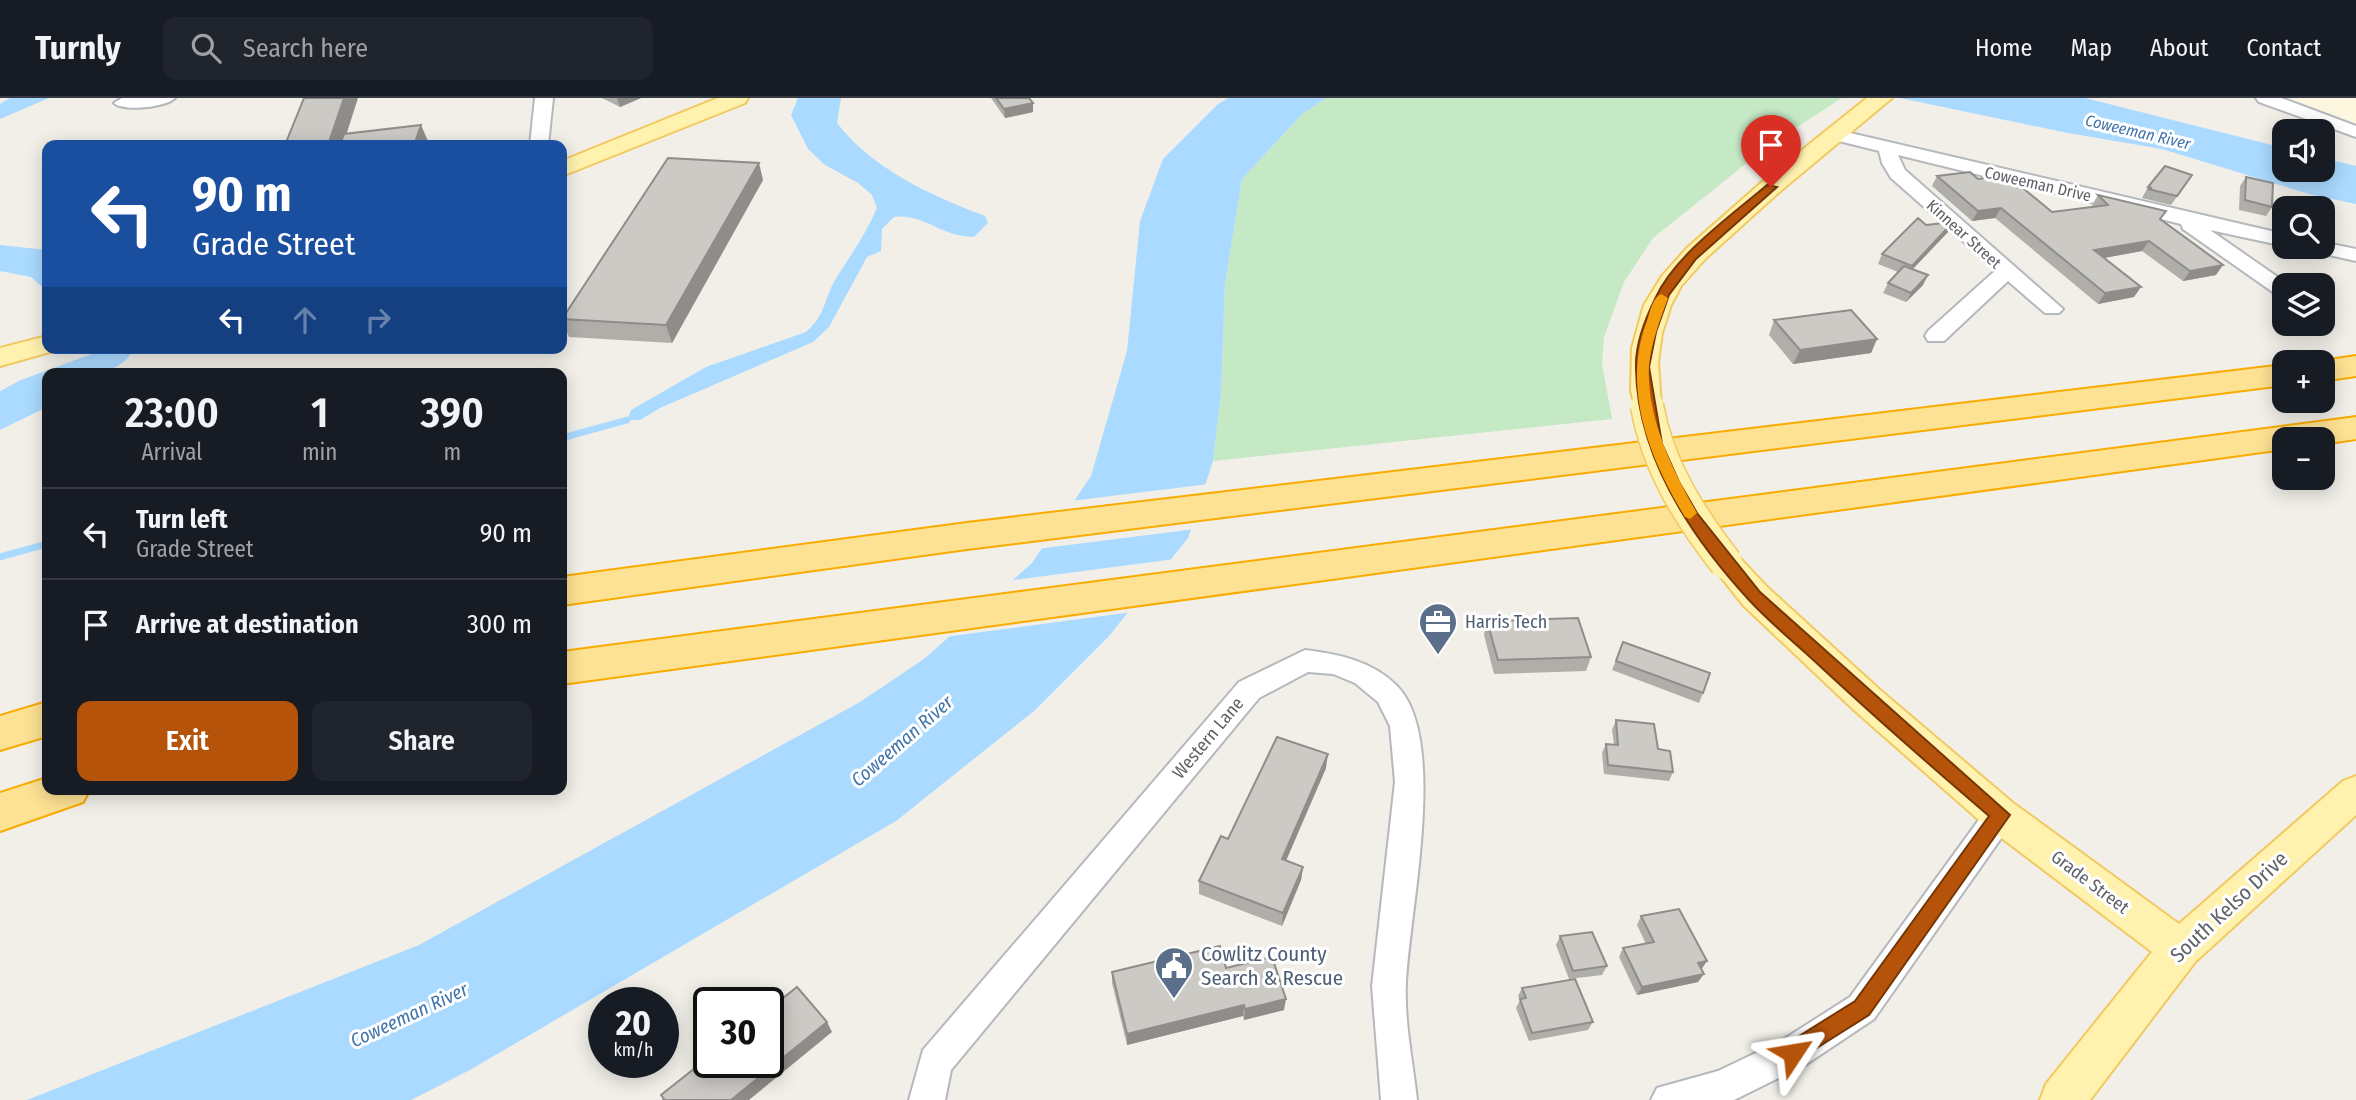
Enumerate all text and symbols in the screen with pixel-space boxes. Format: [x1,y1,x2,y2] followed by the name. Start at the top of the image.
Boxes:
[163,17,653,80] search box
[35,28,121,68] text: Turnly
[187,29,225,67] icon: search
[243,33,368,64] text: Search here
[1975,34,2032,62] text: Home
[2070,34,2112,62] text: Map
[2150,34,2208,62] text: About
[2246,34,2321,62] text: Contact
[2084,111,2193,153] water label: Coweeman River
[1741,115,1801,187] pin
[2272,119,2335,490] map controls
[2272,119,2335,182] button: sound
[1752,126,1790,164] icon: arrive
[1983,163,2093,206] street label: Coweeman Drive
[192,165,292,224] text: 90 m
[77,168,168,259] icon: left
[1923,196,2006,273] street label: Kinnear Street
[2272,196,2335,259] button: search
[192,225,355,263] text: Grade Street
[2272,273,2335,336] button: layers
[213,301,251,339] icon: left
[286,301,324,339] icon: ahead
[359,301,397,339] icon: right
[2272,350,2335,413] button: +
[125,388,219,438] text: 23:00
[311,388,328,438] text: 1
[421,388,484,438] text: 390
[2272,427,2335,490] button: −
[141,438,202,466] text: Arrival
[302,438,338,466] text: min
[443,438,461,466] text: m
[136,504,228,535] text: Turn left
[77,515,115,553] icon: left
[480,518,532,549] text: 90 m
[136,535,253,563] text: Grade Street
[1417,601,1459,656] office icon: Harris Tech
[77,606,115,644] icon: arrive
[136,609,359,640] text: Arrive at destination
[467,609,532,640] text: 300 m
[1465,611,1547,633] place label: Harris Tech
[846,690,959,791] water label: Coweeman River
[1168,693,1248,783] street label: Western Lane
[77,701,298,781] button: Exit
[312,701,532,781] button: Share
[2047,846,2133,919] street label: Grade Street
[2165,846,2293,968] street label: South Kelso Drive
[1201,941,1343,991] place label: Cowlitz County Search & Rescue
[1153,945,1195,1000] public building icon: Cowlitz County Search & Rescue
[347,977,473,1052] water label: Coweeman River
[693,987,784,1078] speed limit sign: 30
[616,1002,651,1044] text: 20
[1756,1016,1830,1090] position arrow
[613,1039,654,1061] text: km/h

